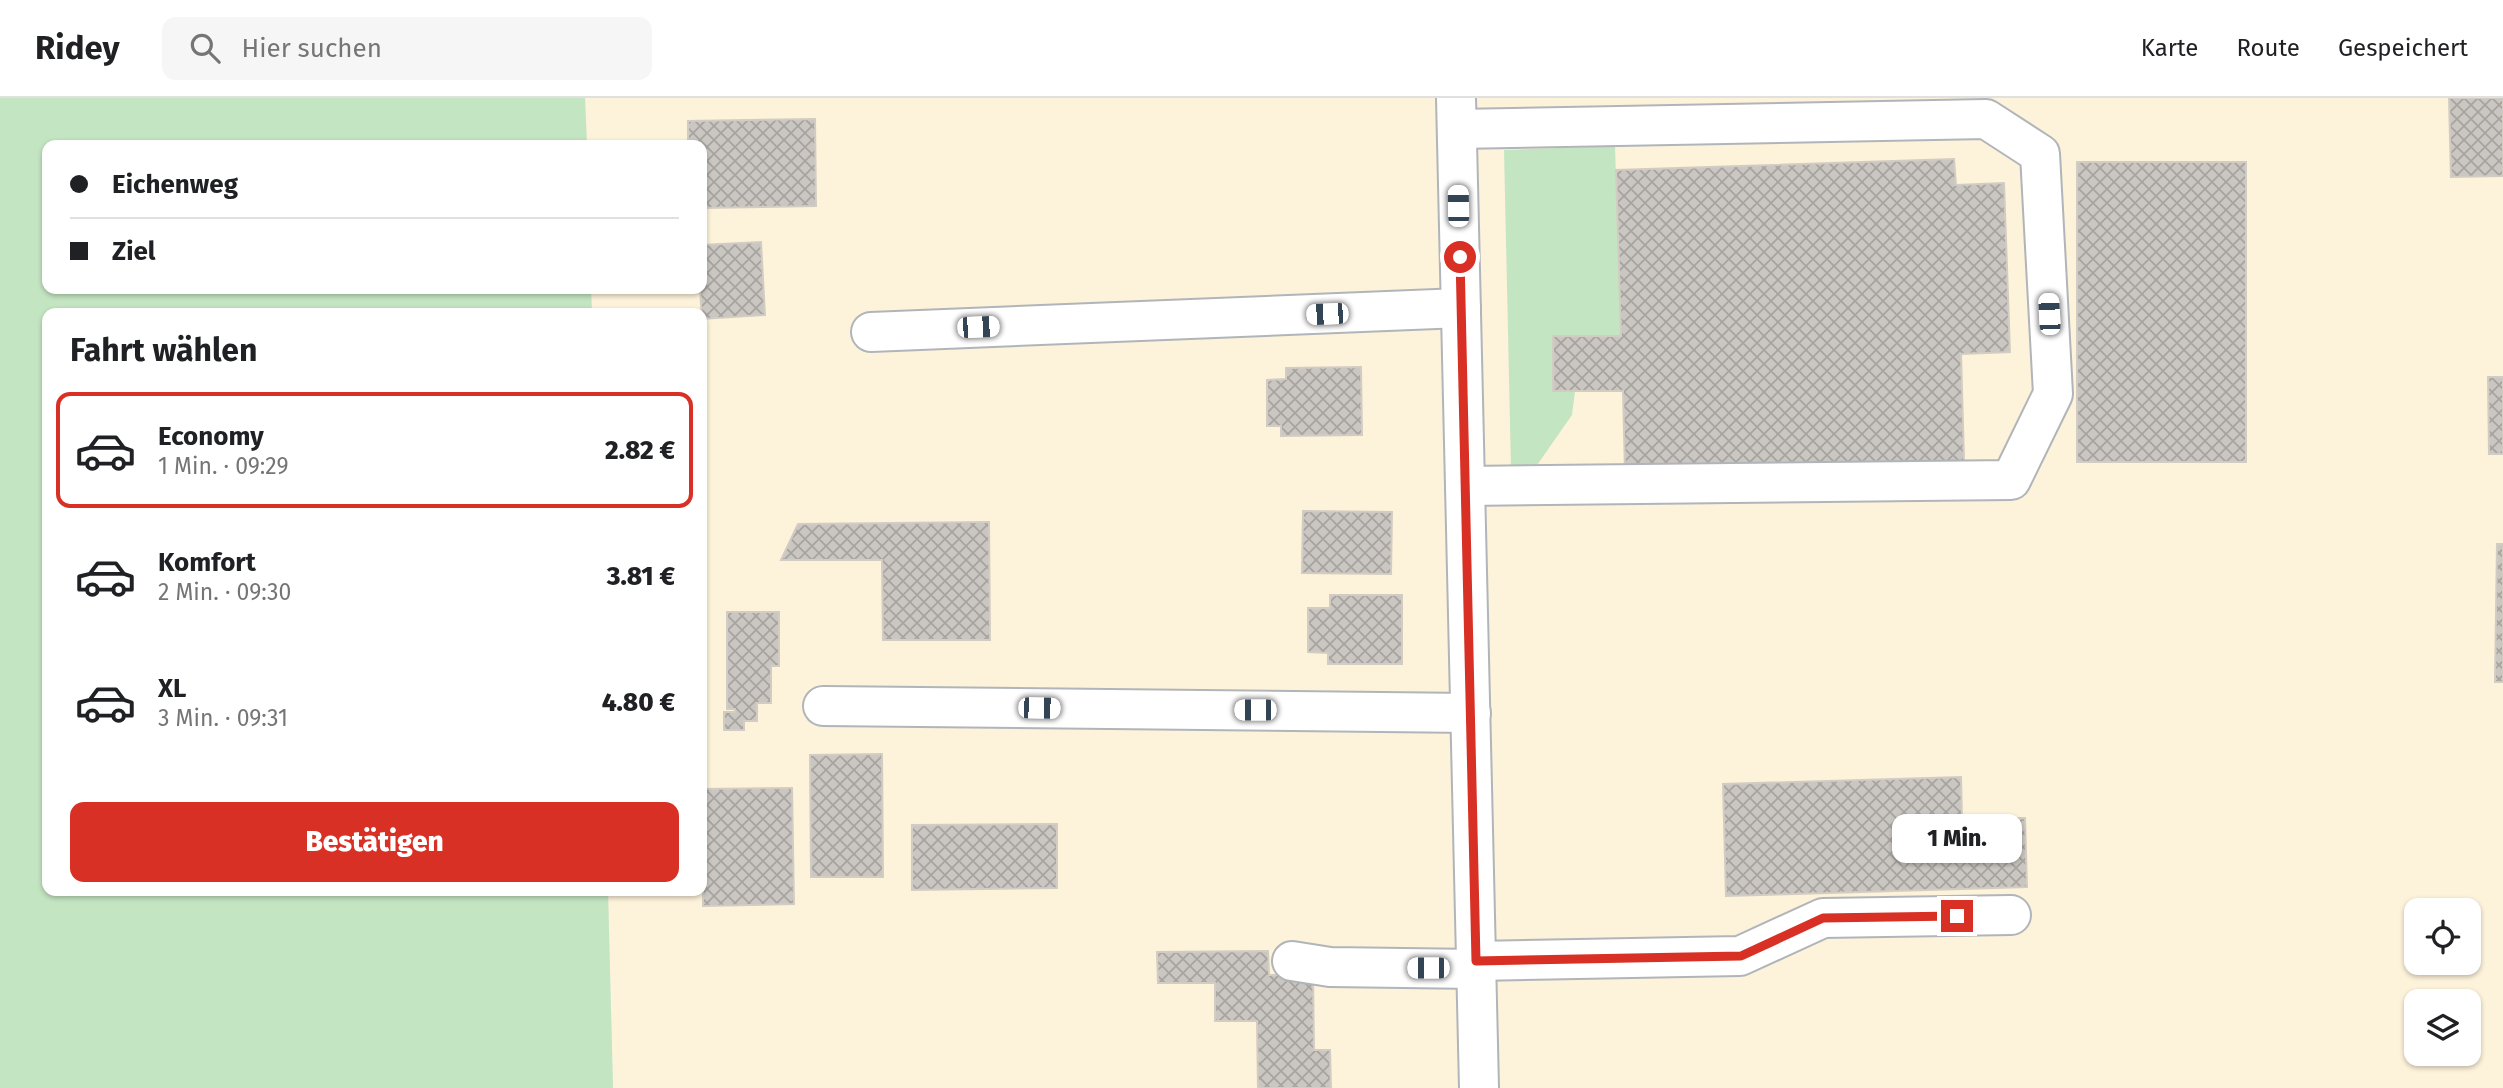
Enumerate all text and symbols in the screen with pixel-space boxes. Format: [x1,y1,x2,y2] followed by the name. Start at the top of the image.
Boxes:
[162,17,652,80] search box
[35,28,120,68] text: Ridey
[186,29,224,67] icon: search
[242,33,382,64] text: Hier suchen
[2141,34,2198,62] text: Karte
[2236,34,2300,62] text: Route
[2338,34,2468,62] text: Gespeichert
[112,169,238,200] text: Eichenweg
[1448,185,1469,227] car
[112,236,156,267] text: Ziel
[1444,241,1476,273] route start
[2038,292,2061,336] car
[1306,303,1349,325] car
[957,316,1000,338] car
[70,331,257,369] text: Fahrt wählen
[74,419,137,482] icon: car
[158,421,264,452] text: Economy
[605,435,675,466] text: 2.82 €
[158,452,289,480] text: 1 Min. · 09:29
[74,545,137,608] icon: car
[158,547,256,578] text: Komfort
[607,561,675,592] text: 3.81 €
[158,578,291,606] text: 2 Min. · 09:30
[74,671,137,734] icon: car
[158,673,186,704] text: XL
[602,687,675,718] text: 4.80 €
[1018,697,1061,719] car
[1235,700,1277,721] car
[158,704,288,732] text: 3 Min. · 09:31
[70,802,679,882] button: Bestätigen
[1892,814,2022,864] callout: 1 Min.
[1927,824,1987,852] text: 1 Min.
[2404,898,2481,1066] map controls
[2404,898,2481,975] button: locate
[1941,900,1973,932] route end
[1408,958,1450,979] car
[2404,989,2481,1066] button: layers

